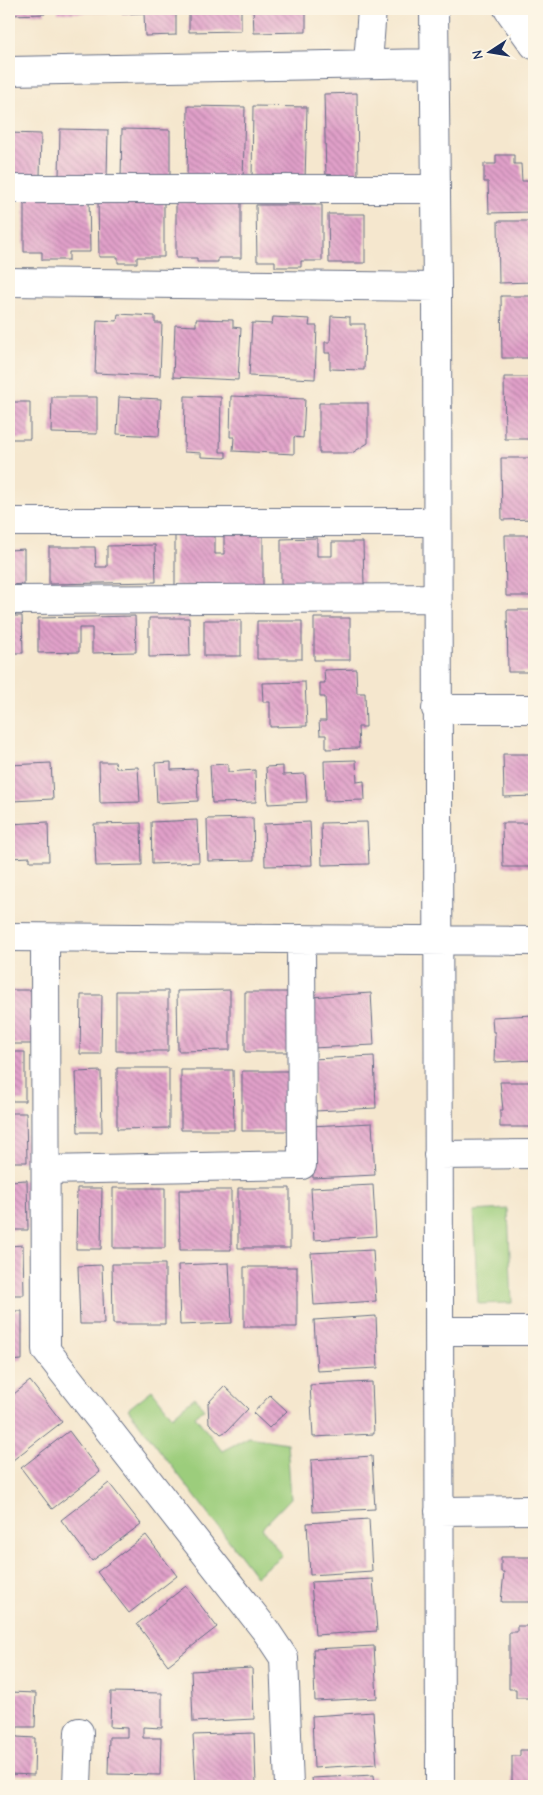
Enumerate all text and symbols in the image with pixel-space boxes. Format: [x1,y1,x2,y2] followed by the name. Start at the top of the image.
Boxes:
[466,28,516,78] north arrow
[469,48,487,61] text: N

